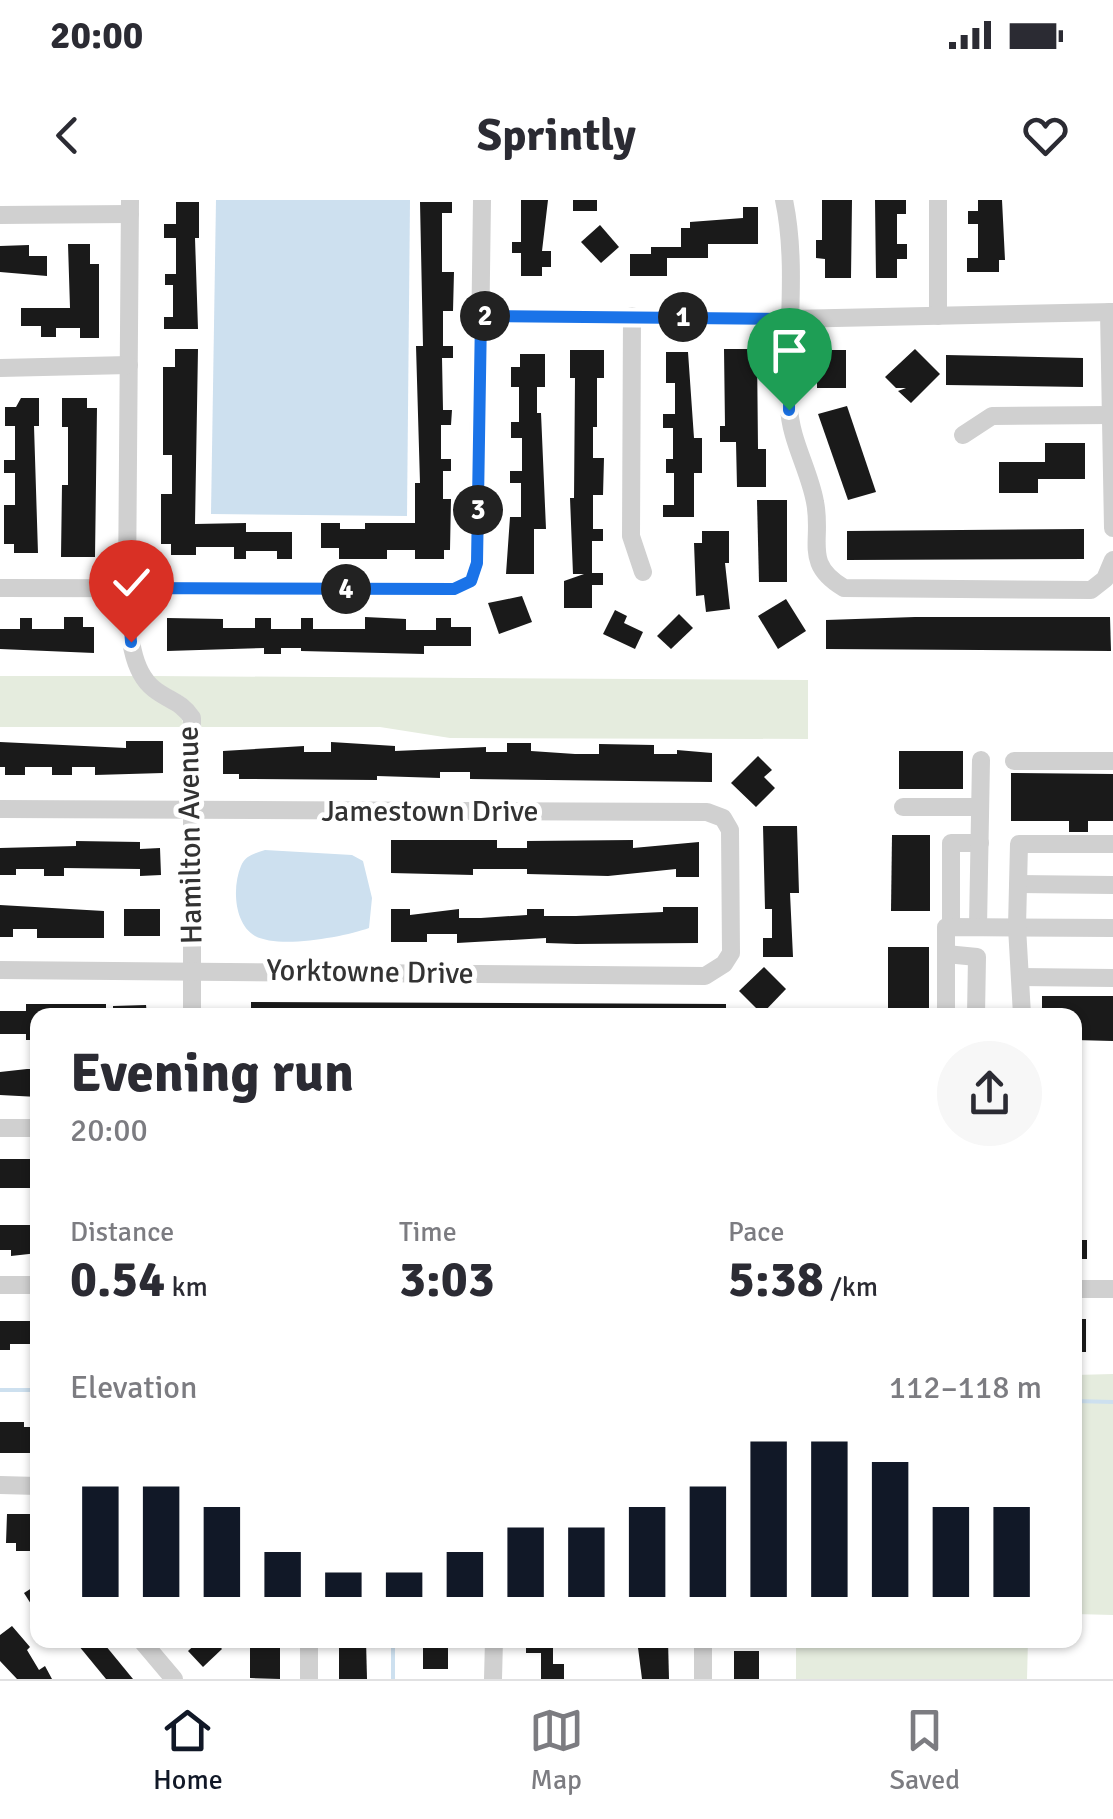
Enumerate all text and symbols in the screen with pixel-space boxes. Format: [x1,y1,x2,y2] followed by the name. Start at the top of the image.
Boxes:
[50,12,143,59] text: 20:00
[40,108,95,163] icon: back
[477,108,636,163] text: Sprintly
[1018,108,1073,163] icon: heart
[460,291,510,341] pin: 2
[658,292,708,342] pin: 1
[477,299,493,333] text: 2
[675,300,691,334] text: 1
[747,308,832,411] pin
[762,323,817,378] icon: arrive
[453,485,503,535] pin: 3
[470,493,486,527] text: 3
[89,540,174,643] pin
[104,555,159,610] icon: check
[321,564,371,614] pin: 4
[338,572,354,606] text: 4
[170,725,210,945] street label: Hamilton Avenue
[321,793,539,830] street label: Jamestown Drive
[266,952,474,992] street label: Yorktowne Drive
[70,1039,354,1107] text: Evening run
[937,1041,1042,1146] button: share
[70,1111,148,1150] text: 20:00
[70,1215,174,1249] text: Distance
[399,1215,457,1249] text: Time
[728,1215,784,1249] text: Pace
[70,1249,165,1311] text: 0.54
[399,1249,495,1311] text: 3:03
[728,1249,824,1311] text: 5:38
[165,1270,208,1304] text: km
[824,1270,878,1304] text: /km
[70,1368,197,1407] text: Elevation
[889,1368,1042,1407] text: 112–118 m
[153,1703,223,1797] tab: Home
[529,1703,584,1797] tab: Map
[890,1703,960,1797] tab: Saved

